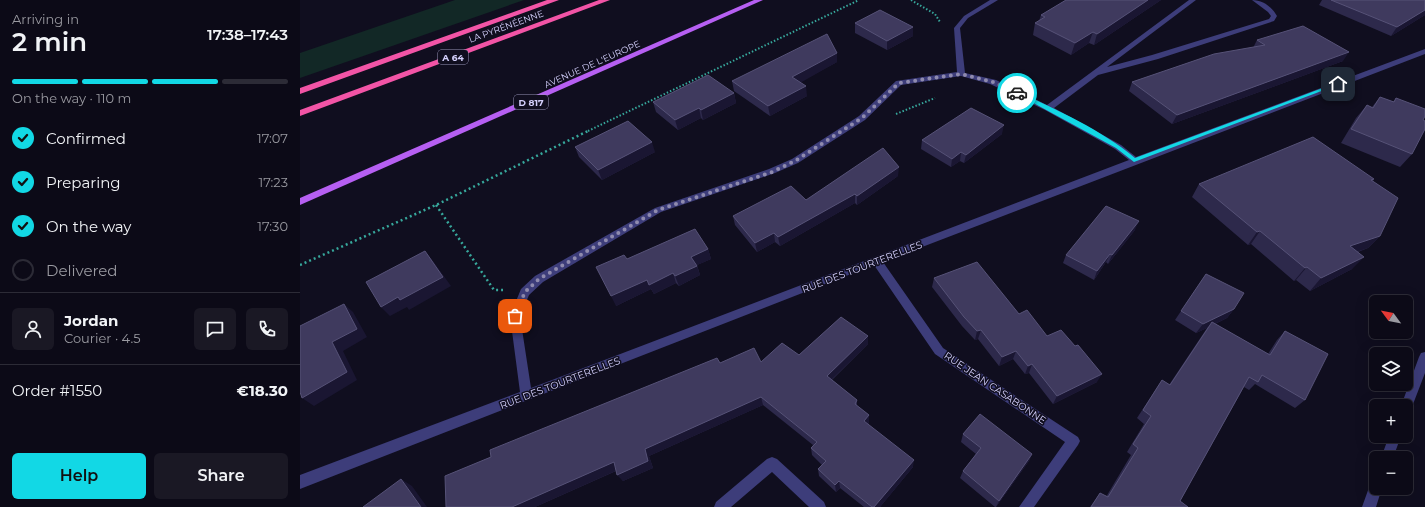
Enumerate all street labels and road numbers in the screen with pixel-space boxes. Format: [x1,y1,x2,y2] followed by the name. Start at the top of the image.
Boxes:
[467,7,545,45] street label: LA PYRÉNÉENNE
[542,38,642,90] street label: AVENUE DE L'EUROPE
[438,50,468,64] road number: A 64
[514,95,548,109] road number: D 817
[800,238,924,296] street label: RUE DES TOURTERELLES
[941,349,1049,427] street label: RUE JEAN CASABONNE
[498,354,622,412] street label: RUE DES TOURTERELLES

